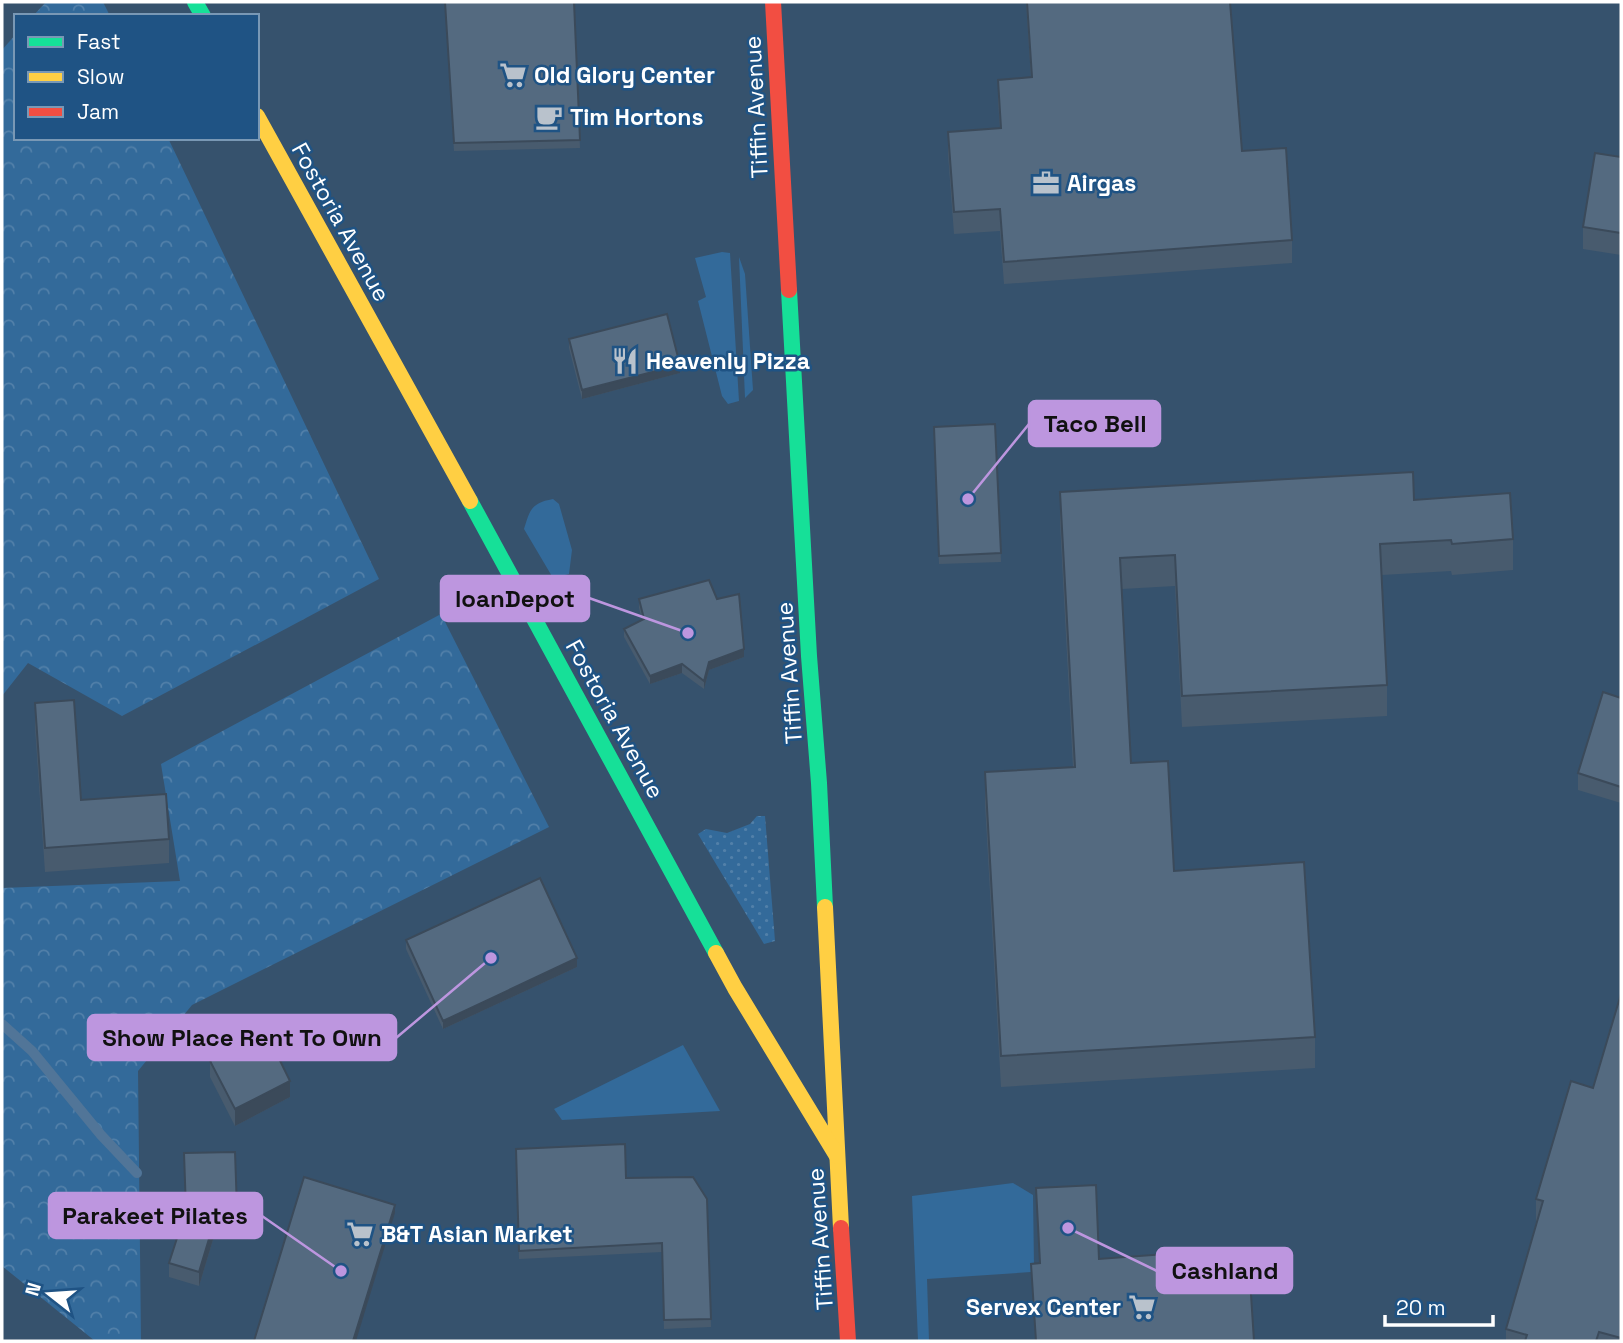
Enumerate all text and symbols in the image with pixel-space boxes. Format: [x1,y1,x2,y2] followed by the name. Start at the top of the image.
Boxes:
[14,14,259,140] legend
[77,28,121,55] text: Fast
[737,35,775,179] street label: Tiffin Avenue
[498,60,528,90] supermarket icon: Old Glory Center
[534,60,715,90] place label: Old Glory Center
[77,63,125,90] text: Slow
[77,98,119,125] text: Jam
[534,102,564,132] cafe icon: Tim Hortons
[570,102,704,132] place label: Tim Hortons
[285,137,397,307] street label: Fostoria Avenue
[1031,168,1061,198] office icon: Airgas
[1067,168,1136,198] place label: Airgas
[610,346,640,376] restaurant icon: Heavenly Pizza
[646,346,810,376] place label: Heavenly Pizza
[1029,401,1160,446] callout: Taco Bell
[1043,408,1147,439] text: Taco Bell
[441,576,589,621] callout: loanDepot
[455,583,575,614] text: loanDepot
[769,601,809,745] street label: Tiffin Avenue
[559,634,671,804] street label: Fostoria Avenue
[88,1015,396,1060] callout: Show Place Rent To Own
[102,1022,382,1053] text: Show Place Rent To Own
[800,1167,840,1311] street label: Tiffin Avenue
[49,1193,262,1238] callout: Parakeet Pilates
[62,1200,248,1231] text: Parakeet Pilates
[345,1219,375,1249] supermarket icon: B&T Asian Market
[381,1219,573,1249] place label: B&T Asian Market
[1157,1248,1292,1293] callout: Cashland
[1172,1255,1278,1286] text: Cashland
[14,1259,84,1329] north arrow
[19,1279,47,1299] text: N
[1385,1284,1494,1328] scale bar
[966,1292,1121,1322] place label: Servex Center
[1127,1292,1157,1322] supermarket icon: Servex Center
[1396,1294,1446,1321] text: 20 m

